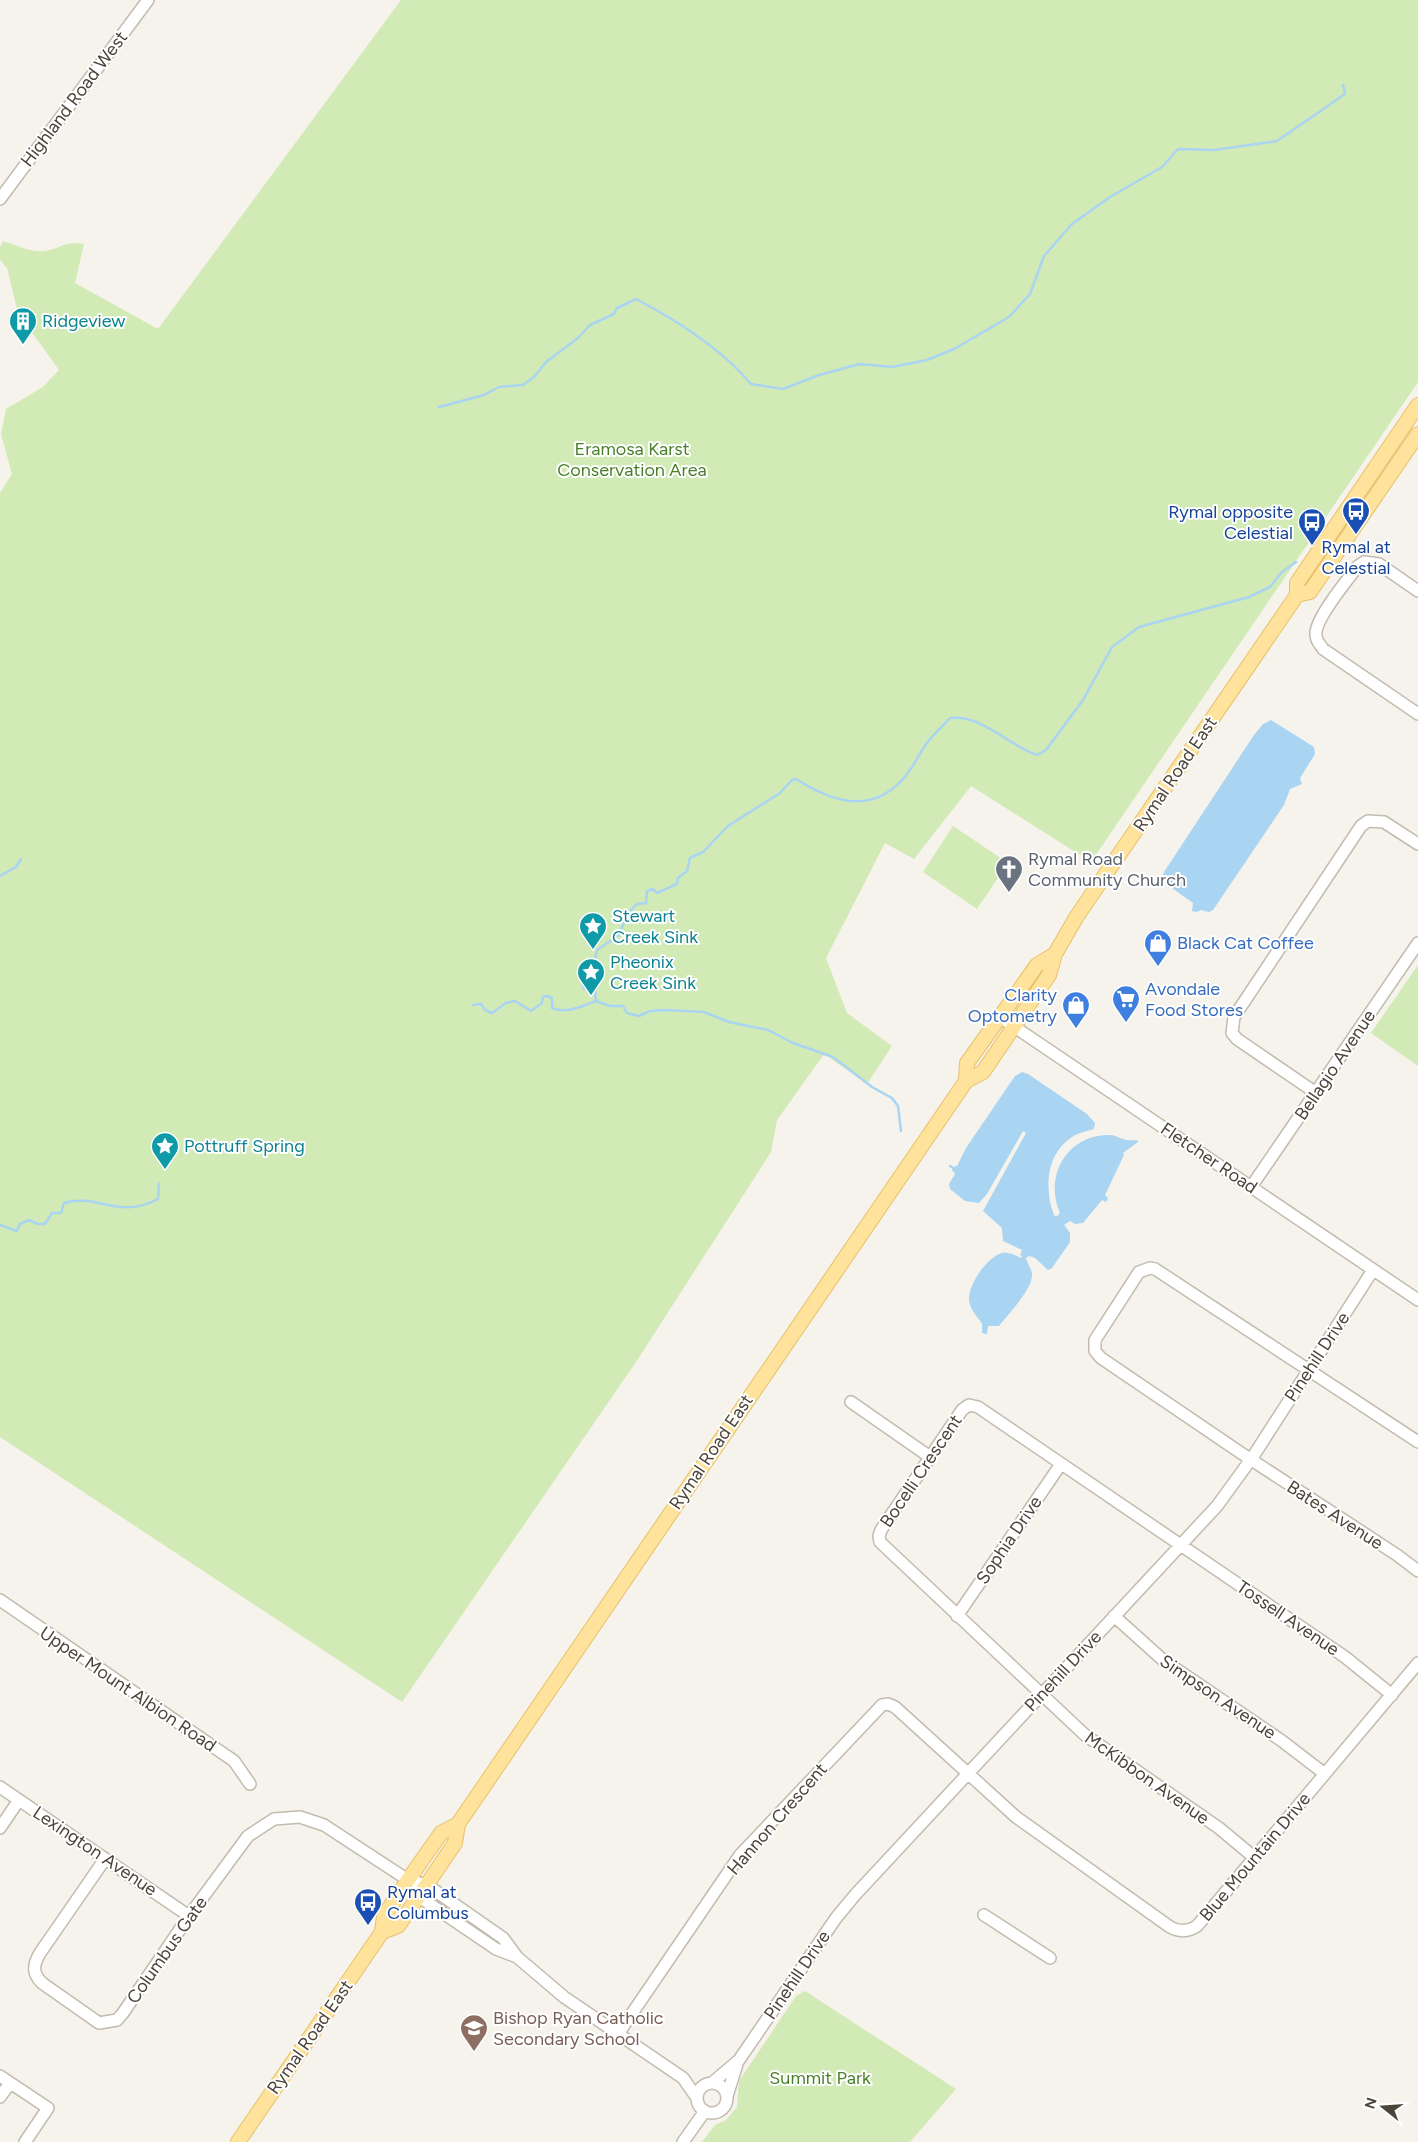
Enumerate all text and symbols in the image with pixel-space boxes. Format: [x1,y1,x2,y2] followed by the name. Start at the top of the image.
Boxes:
[16,27,132,171] street label: Highland Road West
[8,306,38,345] building icon: Ridgeview
[42,310,125,332] place label: Ridgeview
[557,438,707,481] park label: Eramosa Karst Conservation Area
[1341,496,1371,535] bus stop icon: Rymal at Celestial
[1168,501,1293,544] place label: Rymal opposite Celestial
[1297,507,1327,546] bus stop icon: Rymal opposite Celestial
[1321,536,1391,579] place label: Rymal at Celestial
[1128,712,1222,836] street label: Rymal Road East
[1028,848,1186,891] place label: Rymal Road Community Church
[994,854,1024,893] church icon: Rymal Road Community Church
[612,905,698,948] place label: Stewart Creek Sink
[578,911,608,950] place icon: Stewart Creek Sink
[1143,928,1173,967] shop icon: Black Cat Coffee
[1177,932,1314,954] place label: Black Cat Coffee
[610,951,696,994] place label: Pheonix Creek Sink
[576,957,606,996] place icon: Pheonix Creek Sink
[1145,978,1243,1021] place label: Avondale Food Stores
[968,984,1058,1027] place label: Clarity Optometry
[1111,984,1141,1023] supermarket icon: Avondale Food Stores
[1061,990,1091,1029] shop icon: Clarity Optometry
[1290,1005,1380,1124] street label: Bellagio Avenue
[1156,1118,1262,1198] street label: Fletcher Road
[150,1131,180,1170] place icon: Pottruff Spring
[184,1135,305,1157] place label: Pottruff Spring
[1280,1308,1354,1406] street label: Pinehill Drive
[664,1390,758,1514] street label: Rymal Road East
[875,1410,967,1532] street label: Bocelli Crescent
[1283,1476,1387,1554] street label: Bates Avenue
[971,1492,1047,1588] street label: Sophia Drive
[1232,1576,1344,1661] street label: Tossell Avenue
[35,1622,221,1756] street label: Upper Mount Albion Road
[1020,1626,1106,1716] street label: Pinehill Drive
[1156,1650,1280,1744] street label: Simpson Avenue
[1080,1727,1214,1829] street label: McKibbon Avenue
[722,1758,832,1880] street label: Hannon Crescent
[1195,1788,1315,1926] street label: Blue Mountain Drive
[29,1801,161,1901] street label: Lexington Avenue
[387,1881,469,1924] place label: Rymal at Columbus
[353,1887,383,1926] bus stop icon: Rymal at Columbus
[122,1892,212,2008] street label: Columbus Gate
[759,1926,835,2024] street label: Pinehill Drive
[262,1975,358,2098] street label: Rymal Road East
[493,2007,664,2050] place label: Bishop Ryan Catholic Secondary School
[459,2013,489,2052] school or university icon: Bishop Ryan Catholic Secondary School
[769,2067,871,2089] park label: Summit Park
[1358,2082,1408,2132] north arrow
[1361,2096,1381,2111] text: N

